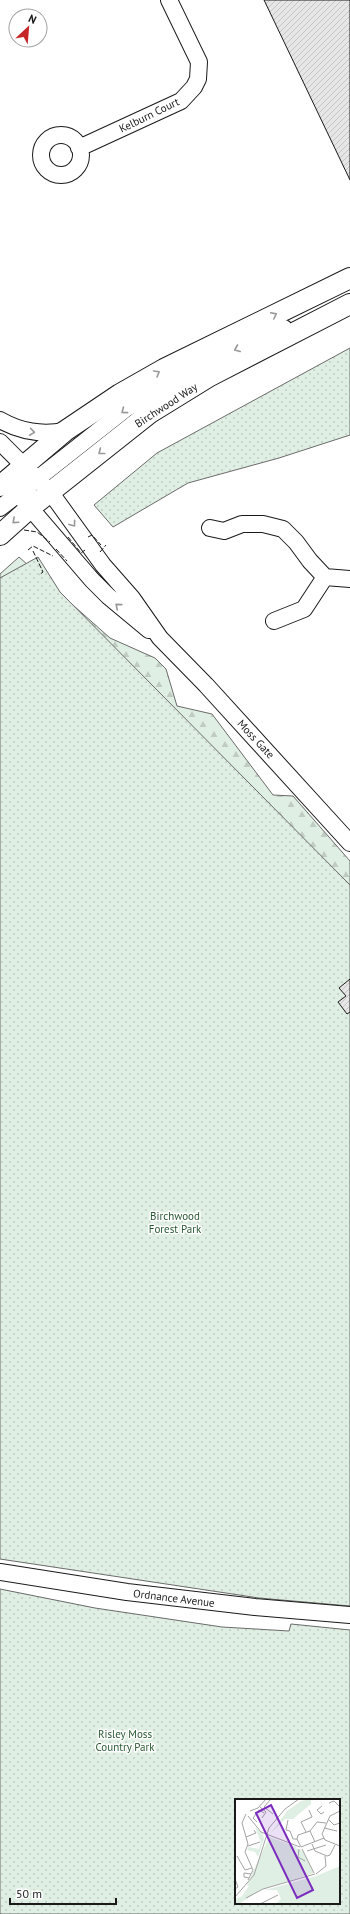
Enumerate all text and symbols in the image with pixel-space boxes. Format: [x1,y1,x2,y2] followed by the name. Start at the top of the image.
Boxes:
[8,8,48,48] north arrow
[26,11,39,27] text: N
[117,94,182,136] street label: Kelburn Court
[270,312,277,320] one-way arrow
[234,344,241,352] one-way arrow
[153,370,160,377] one-way arrow
[132,379,201,430] street label: Birchwood Way
[121,407,128,414] one-way arrow
[29,427,35,436] one-way arrow
[98,448,105,455] one-way arrow
[12,517,20,524] one-way arrow
[69,520,76,527] one-way arrow
[116,603,123,610] one-way arrow
[234,717,278,762] street label: Moss Gate
[149,1209,202,1236] park label: Birchwood Forest Park
[132,1586,216,1610] street label: Ordnance Avenue
[95,1727,155,1754] park label: Risley Moss Country Park
[235,1799,340,1904] inset map
[10,1880,116,1906] scale bar
[16,1886,42,1901] text: 50 m

